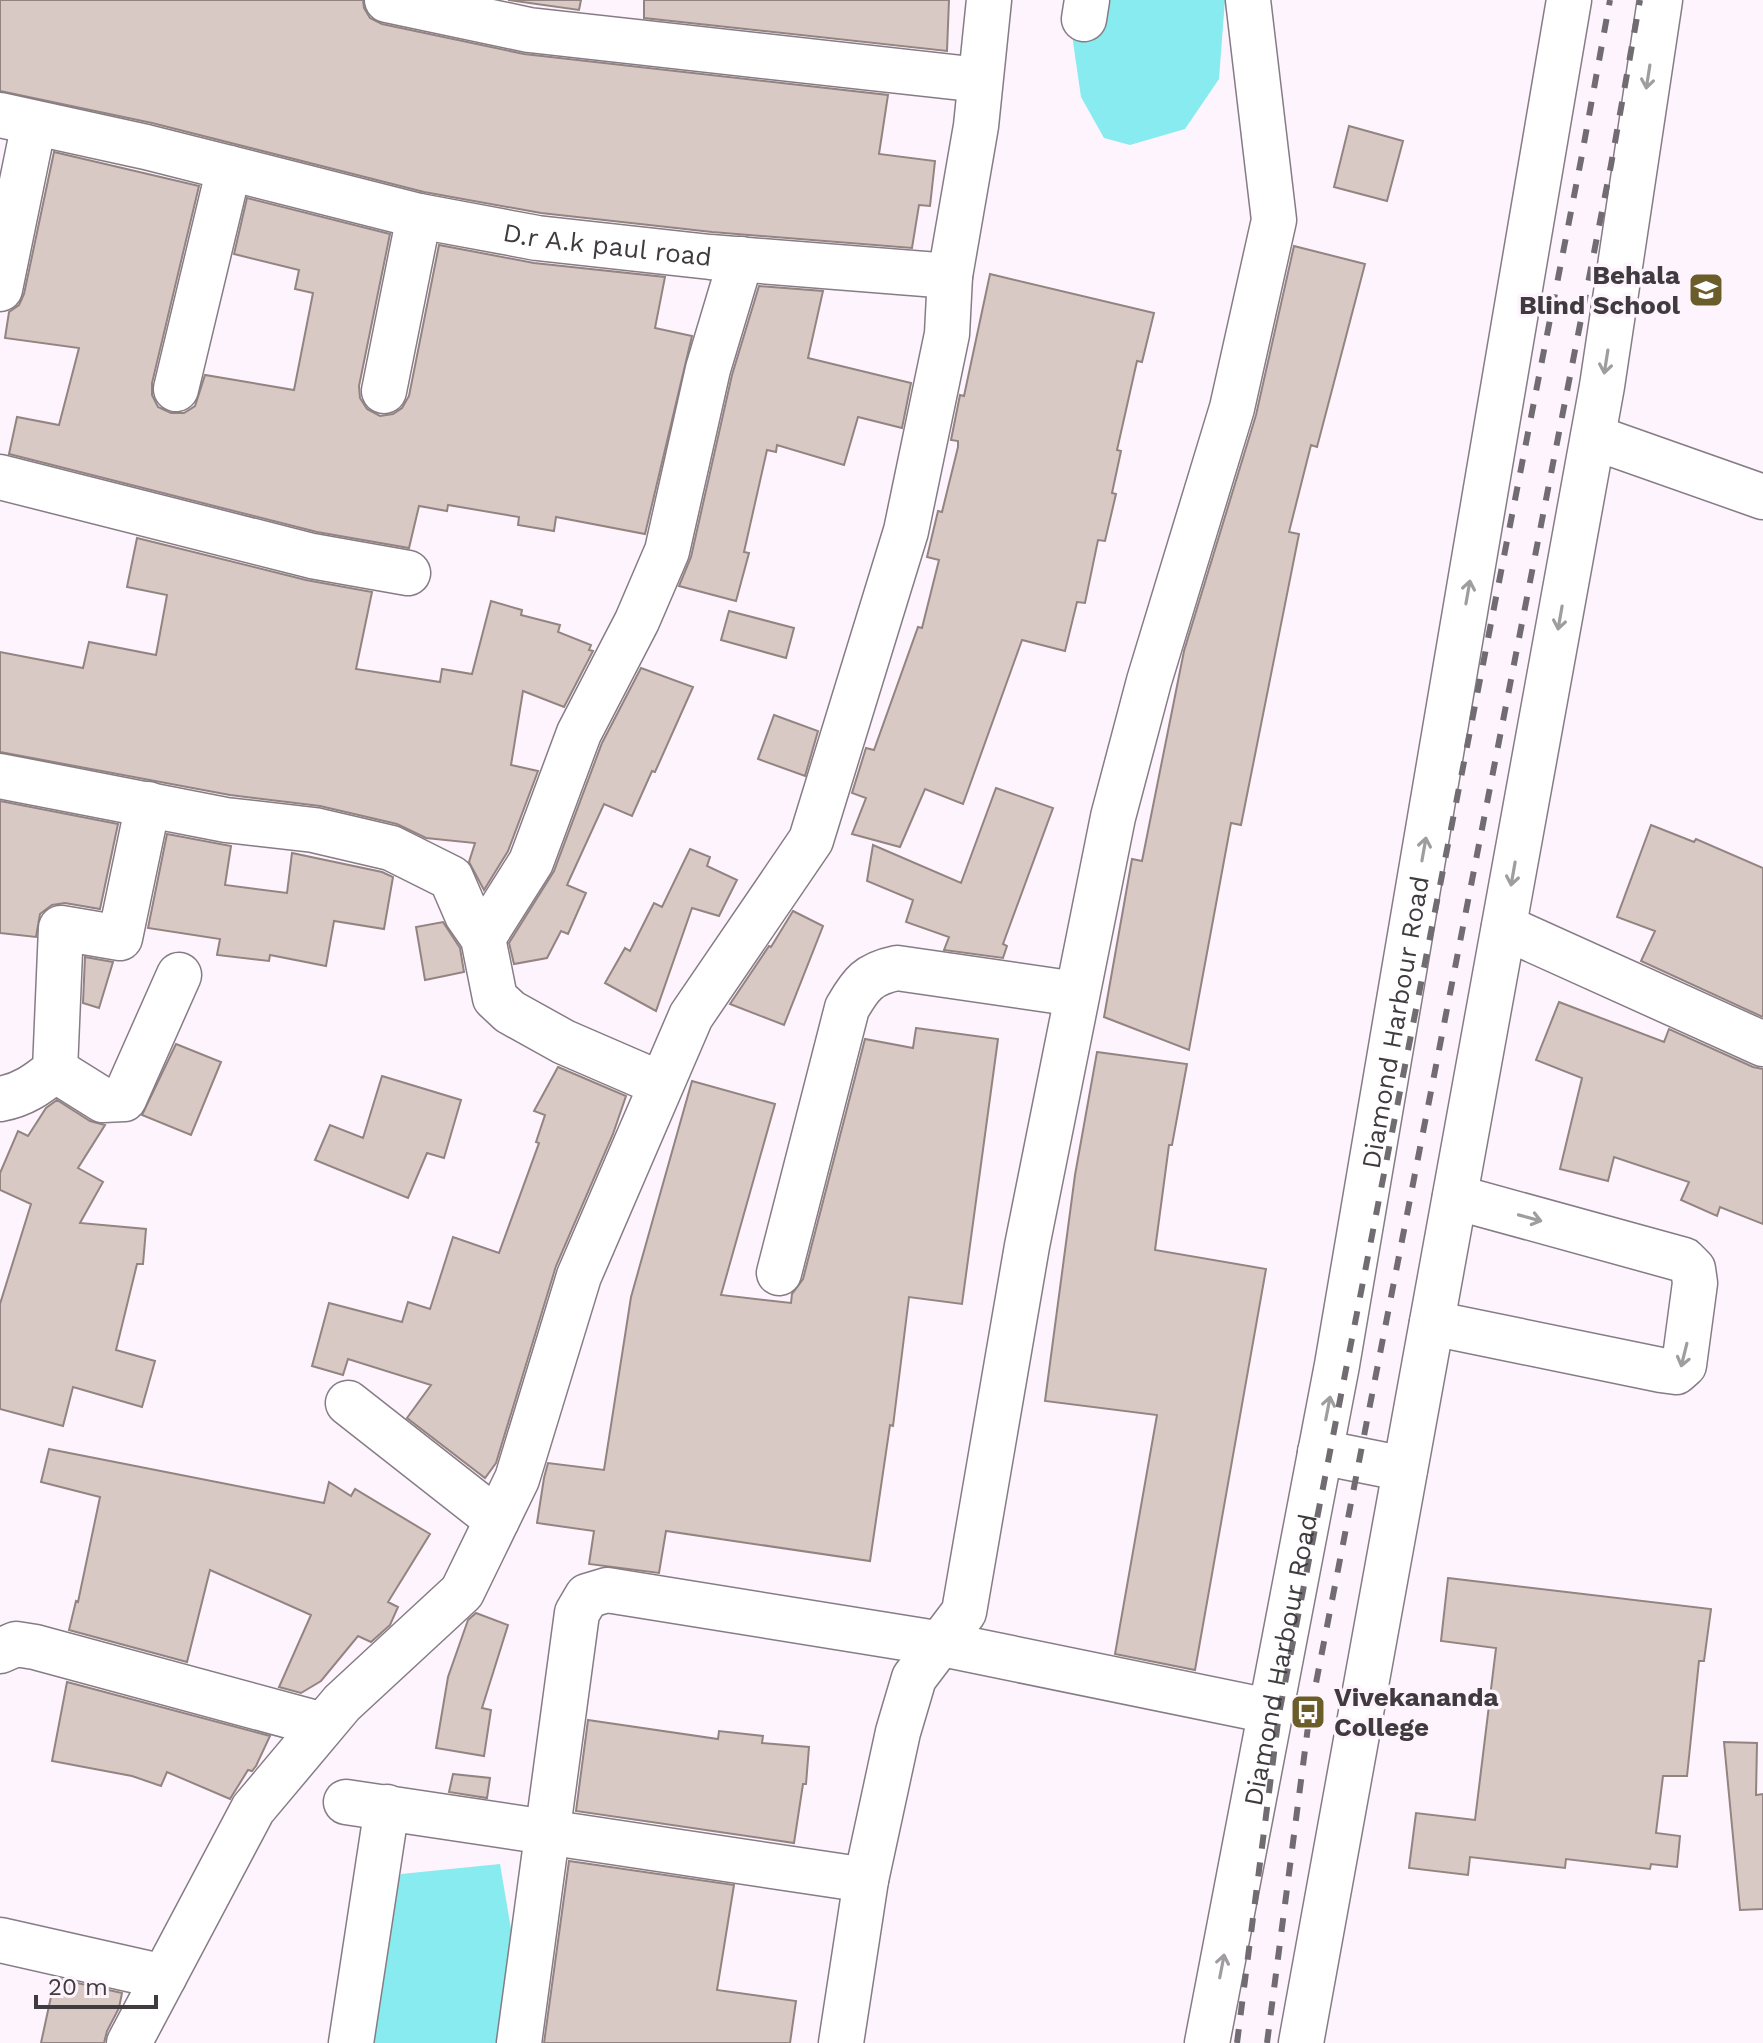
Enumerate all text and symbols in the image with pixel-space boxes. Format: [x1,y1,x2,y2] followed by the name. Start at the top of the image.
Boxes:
[1640,64,1655,89] one-way arrow
[501,217,713,272] street label: D.r A.k paul road
[1519,260,1680,320] place label: Behala Blind School
[1687,271,1725,309] school or university icon: Behala Blind School
[1598,349,1613,374] one-way arrow
[1461,580,1476,606] one-way arrow
[1552,605,1567,630] one-way arrow
[1418,836,1433,862] one-way arrow
[1505,860,1520,886] one-way arrow
[1356,874,1435,1171] street label: Diamond Harbour Road
[1516,1211,1542,1226] one-way arrow
[1676,1342,1691,1367] one-way arrow
[1322,1396,1337,1422] one-way arrow
[1238,1512,1323,1808] street label: Diamond Harbour Road
[1334,1682,1499,1742] place label: Vivekananda College
[1289,1693,1327,1731] bus stop icon: Vivekananda College
[1215,1954,1230,1980] one-way arrow
[36,1959,156,2009] scale bar
[48,1973,108,2001] text: 20 m

